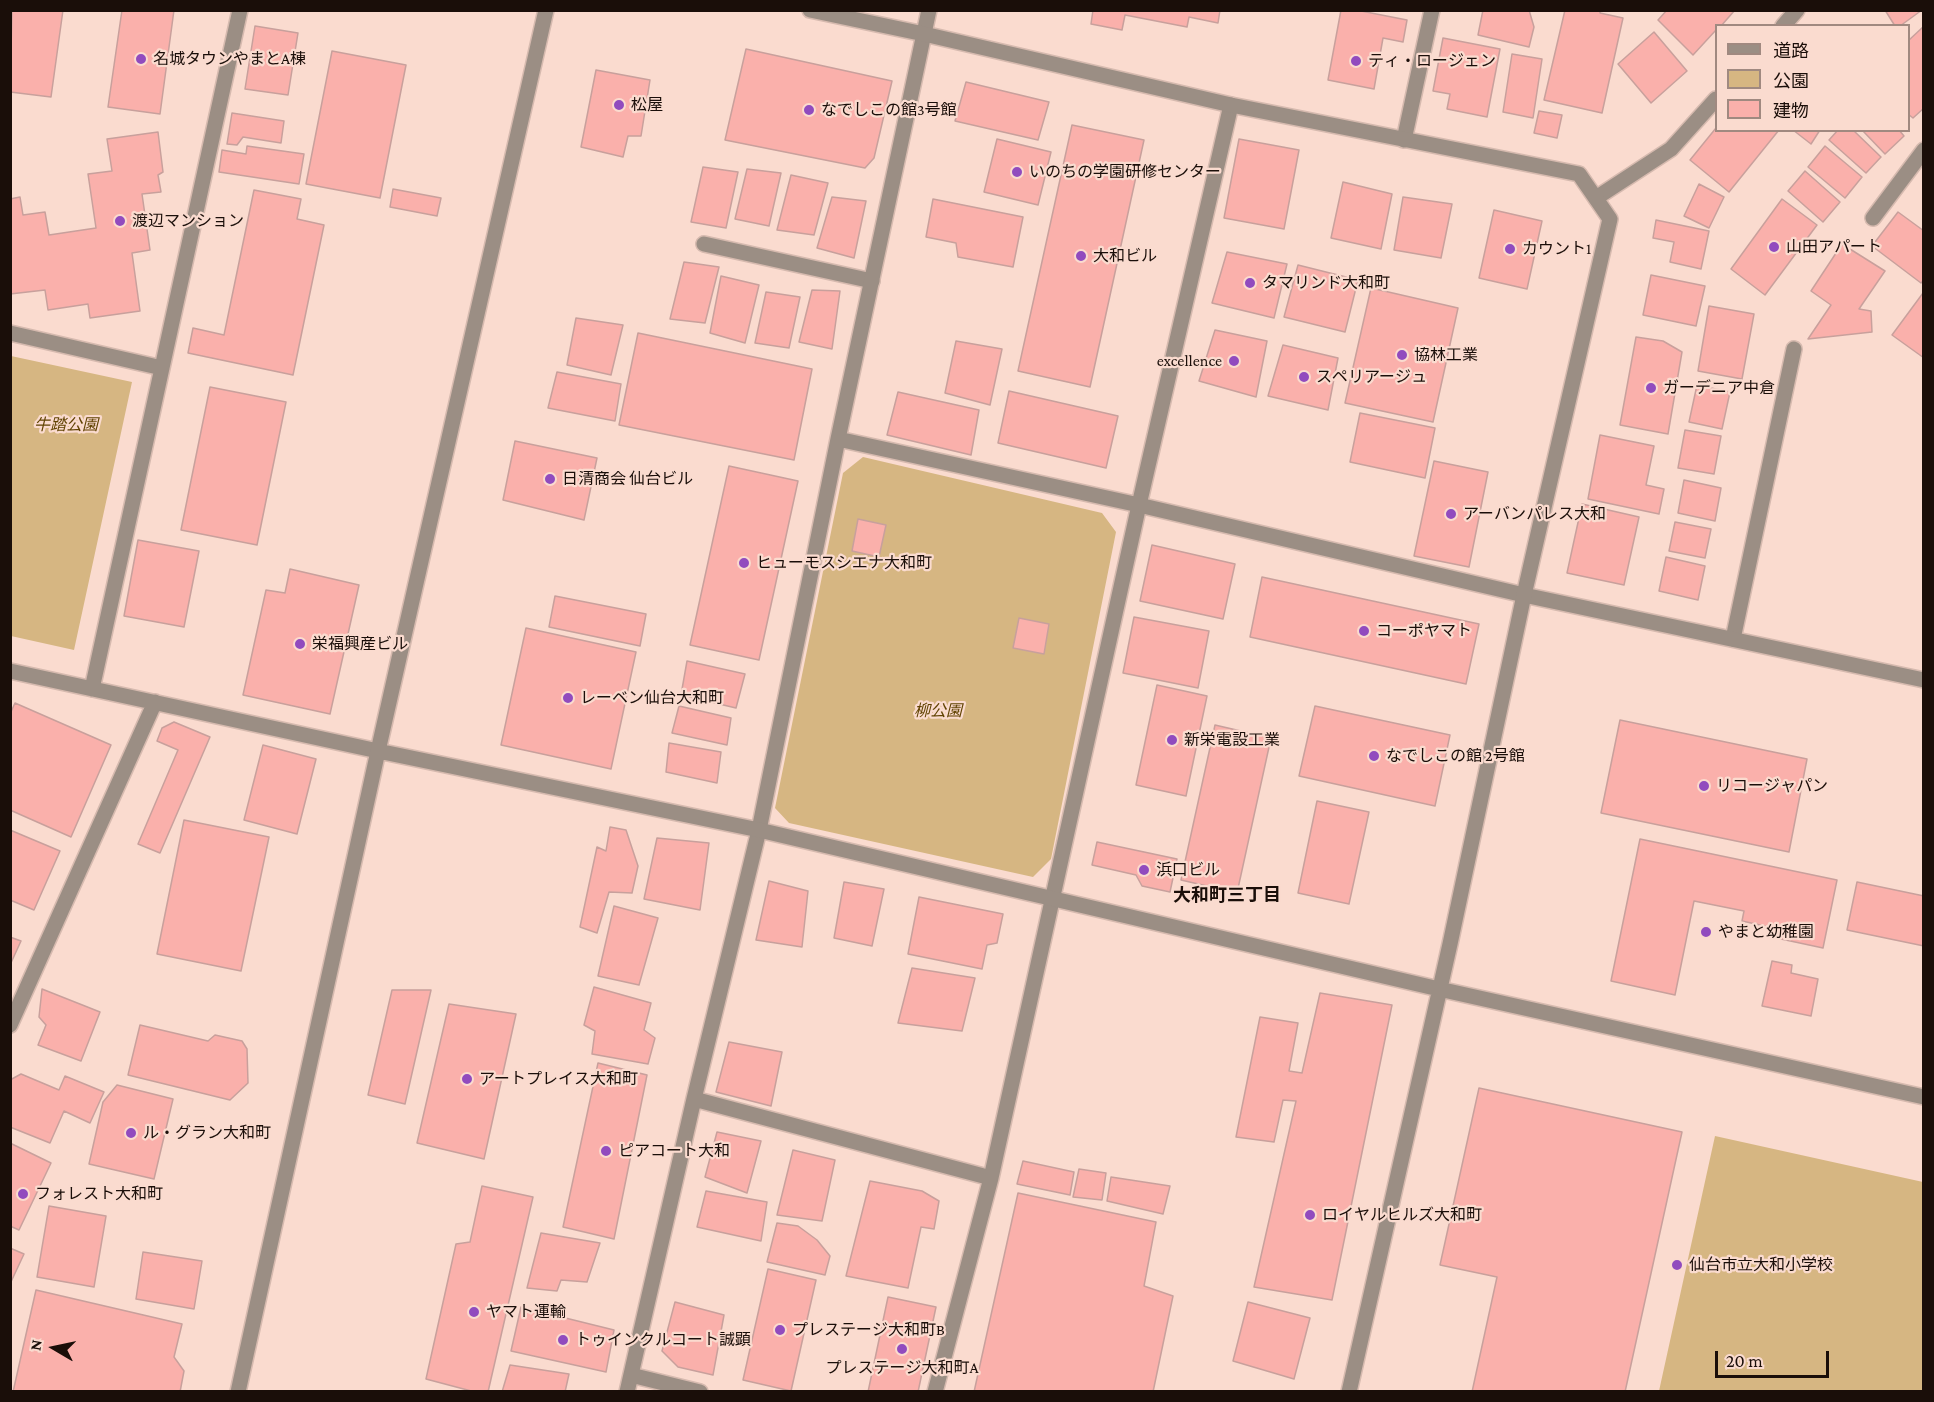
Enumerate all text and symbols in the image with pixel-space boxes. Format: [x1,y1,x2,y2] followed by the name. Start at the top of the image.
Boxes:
[1715,24,1910,132] legend
[1773,41,1809,61] text: 道路
[153,49,306,69] place label: 名城タウンやまとA棟
[1368,51,1496,71] place label: ティ・ロージェン
[134,52,148,66] marker: 名城タウンやまとA棟
[1349,54,1363,68] marker: ティ・ロージェン
[1773,71,1809,91] text: 公園
[631,95,663,115] place label: 松屋
[612,98,626,112] marker: 松屋
[821,100,957,120] place label: なでしこの館3号館
[1773,101,1809,121] text: 建物
[802,103,816,117] marker: なでしこの館3号館
[1029,162,1221,182] place label: いのちの学園研修センター
[1010,165,1024,179] marker: いのちの学園研修センター
[132,211,244,231] place label: 渡辺マンション
[113,214,127,228] marker: 渡辺マンション
[1786,237,1882,257] place label: 山田アパート
[1522,239,1591,259] place label: カウント1
[1767,240,1781,254] marker: 山田アパート
[1503,242,1517,256] marker: カウント1
[1093,246,1157,266] place label: 大和ビル
[1074,249,1088,263] marker: 大和ビル
[1262,273,1390,293] place label: タマリンド大和町
[1243,276,1257,290] marker: タマリンド大和町
[1414,345,1478,365] place label: 協林工業
[1395,348,1409,362] marker: 協林工業
[1157,351,1222,371] place label: excellence
[1227,354,1241,368] marker: excellence
[1316,367,1427,387] place label: スペリアージュ
[1297,370,1311,384] marker: スペリアージュ
[1663,378,1775,398] place label: ガーデニア中倉
[1644,381,1658,395] marker: ガーデニア中倉
[34,415,98,435] park label: 牛踏公園
[562,469,693,489] place label: 日清商会 仙台ビル
[543,472,557,486] marker: 日清商会 仙台ビル
[1463,504,1606,524] place label: アーバンパレス大和
[1444,507,1458,521] marker: アーバンパレス大和
[756,553,932,573] place label: ヒューモスシエナ大和町
[737,556,751,570] marker: ヒューモスシエナ大和町
[1376,621,1472,641] place label: コーポヤマト
[1357,624,1371,638] marker: コーポヤマト
[312,634,408,654] place label: 栄福興産ビル
[293,637,307,651] marker: 栄福興産ビル
[580,688,724,708] place label: レーベン仙台大和町
[561,691,575,705] marker: レーベン仙台大和町
[914,701,962,721] park label: 柳公園
[1184,730,1280,750] place label: 新栄電設工業
[1165,733,1179,747] marker: 新栄電設工業
[1386,746,1525,766] place label: なでしこの館 2号館
[1367,749,1381,763] marker: なでしこの館 2号館
[1716,776,1828,796] place label: リコージャパン
[1697,779,1711,793] marker: リコージャパン
[1156,860,1220,880] place label: 浜口ビル
[1137,863,1151,877] marker: 浜口ビル
[1173,884,1281,906] district label: 大和町三丁目
[1718,922,1814,942] place label: やまと幼稚園
[1699,925,1713,939] marker: やまと幼稚園
[479,1069,638,1089] place label: アートプレイス大和町
[460,1072,474,1086] marker: アートプレイス大和町
[143,1123,271,1143] place label: ル・グラン大和町
[124,1126,138,1140] marker: ル・グラン大和町
[618,1141,730,1161] place label: ピアコート大和
[599,1144,613,1158] marker: ピアコート大和
[35,1184,163,1204] place label: フォレスト大和町
[16,1187,30,1201] marker: フォレスト大和町
[1322,1205,1482,1225] place label: ロイヤルヒルズ大和町
[1303,1208,1317,1222] marker: ロイヤルヒルズ大和町
[1689,1255,1833,1275] place label: 仙台市立大和小学校
[1670,1258,1684,1272] marker: 仙台市立大和小学校
[486,1302,566,1322] place label: ヤマト運輸
[467,1305,481,1319] marker: ヤマト運輸
[24,1318,84,1378] north arrow
[792,1320,945,1340] place label: プレステージ大和町B
[773,1323,787,1337] marker: プレステージ大和町B
[575,1330,751,1350] place label: トゥインクルコート誠顕
[556,1333,570,1347] marker: トゥインクルコート誠顕
[26,1338,45,1352] text: N
[1718,1339,1832,1377] scale bar
[895,1342,909,1356] marker: プレステージ大和町A
[1726,1351,1763,1371] text: 20 m
[825,1358,979,1378] place label: プレステージ大和町A

